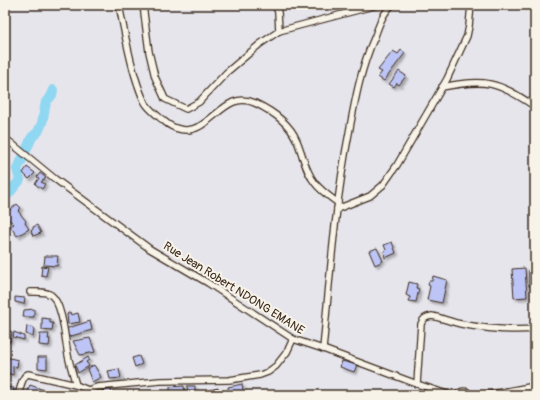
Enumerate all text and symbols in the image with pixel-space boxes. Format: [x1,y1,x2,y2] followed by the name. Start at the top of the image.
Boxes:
[160,239,307,338] street label: Rue Jean Robert NDONG EMANE

